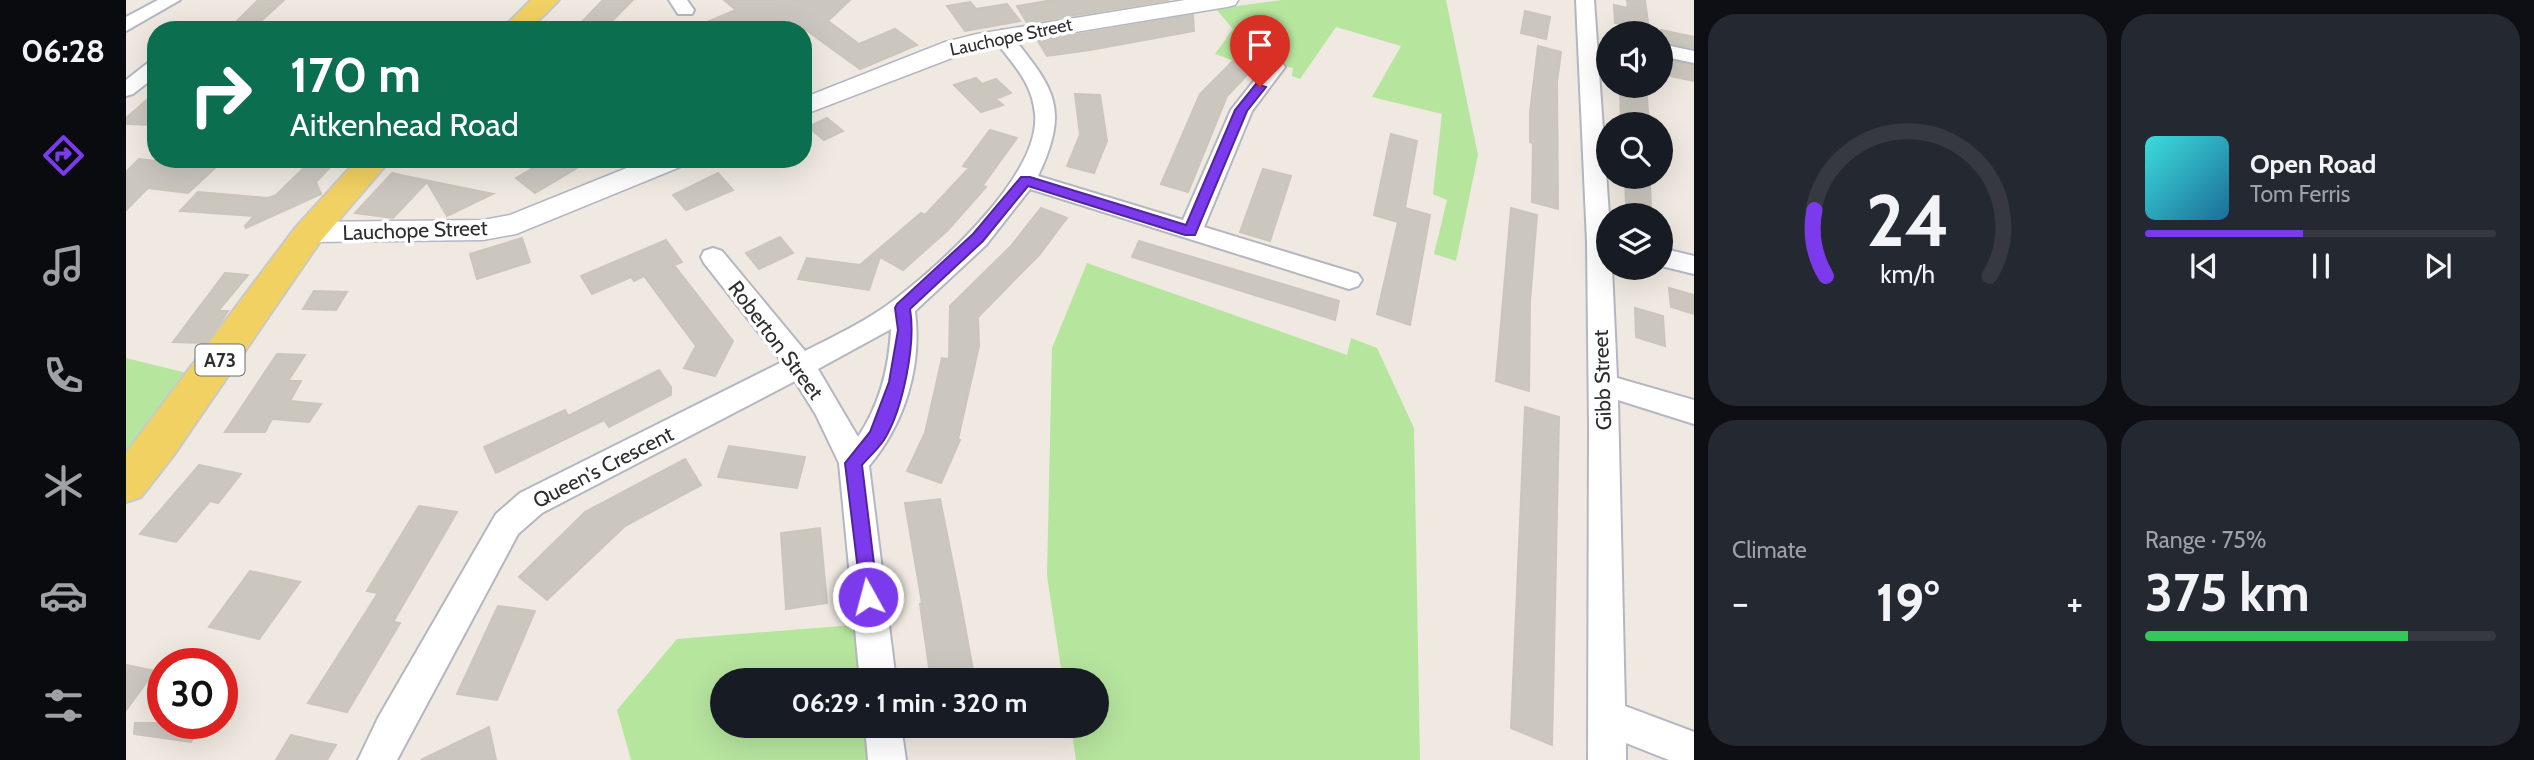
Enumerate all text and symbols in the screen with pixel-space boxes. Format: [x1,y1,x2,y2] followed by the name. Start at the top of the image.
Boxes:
[948,13,1074,61] street label: Lauchope Street
[1230,15,1290,87] pin
[1596,21,1673,280] map controls
[1596,21,1673,98] button: sound
[1241,26,1279,64] icon: arrive
[21,31,105,70] text: 06:28
[290,45,421,104] text: 170 m
[175,49,266,140] icon: right
[290,105,519,144] text: Aitkenhead Road
[1596,112,1673,189] button: search
[39,131,88,180] icon: directions
[2250,148,2376,180] text: Open Road
[1866,177,1949,265] text: 24
[2250,180,2350,208] text: Tom Ferris
[1596,203,1673,280] button: layers
[342,215,488,245] street label: Lauchope Street
[39,241,88,290] icon: music
[2185,247,2223,285] icon: previous
[2302,247,2340,285] icon: pause
[2419,247,2457,285] icon: next
[1880,259,1935,289] text: km/h
[723,276,829,404] street label: Roberton Street
[1588,329,1616,431] street label: Gibb Street
[196,344,245,376] road number: A73
[39,351,88,400] icon: phone
[529,421,677,513] street label: Queen's Crescent
[39,461,88,510] icon: climate
[2145,526,2266,554] text: Range · 75%
[1732,536,1807,564] text: Climate
[831,560,905,634] position arrow
[2145,561,2310,624] text: 375 km
[39,571,88,620] icon: car
[1876,571,1939,634] text: 19°
[1732,579,1749,626] text: −
[2066,579,2083,626] text: +
[147,648,238,739] speed limit sign: 30
[39,681,88,730] icon: filters
[792,687,1027,719] text: 06:29 · 1 min · 320 m

